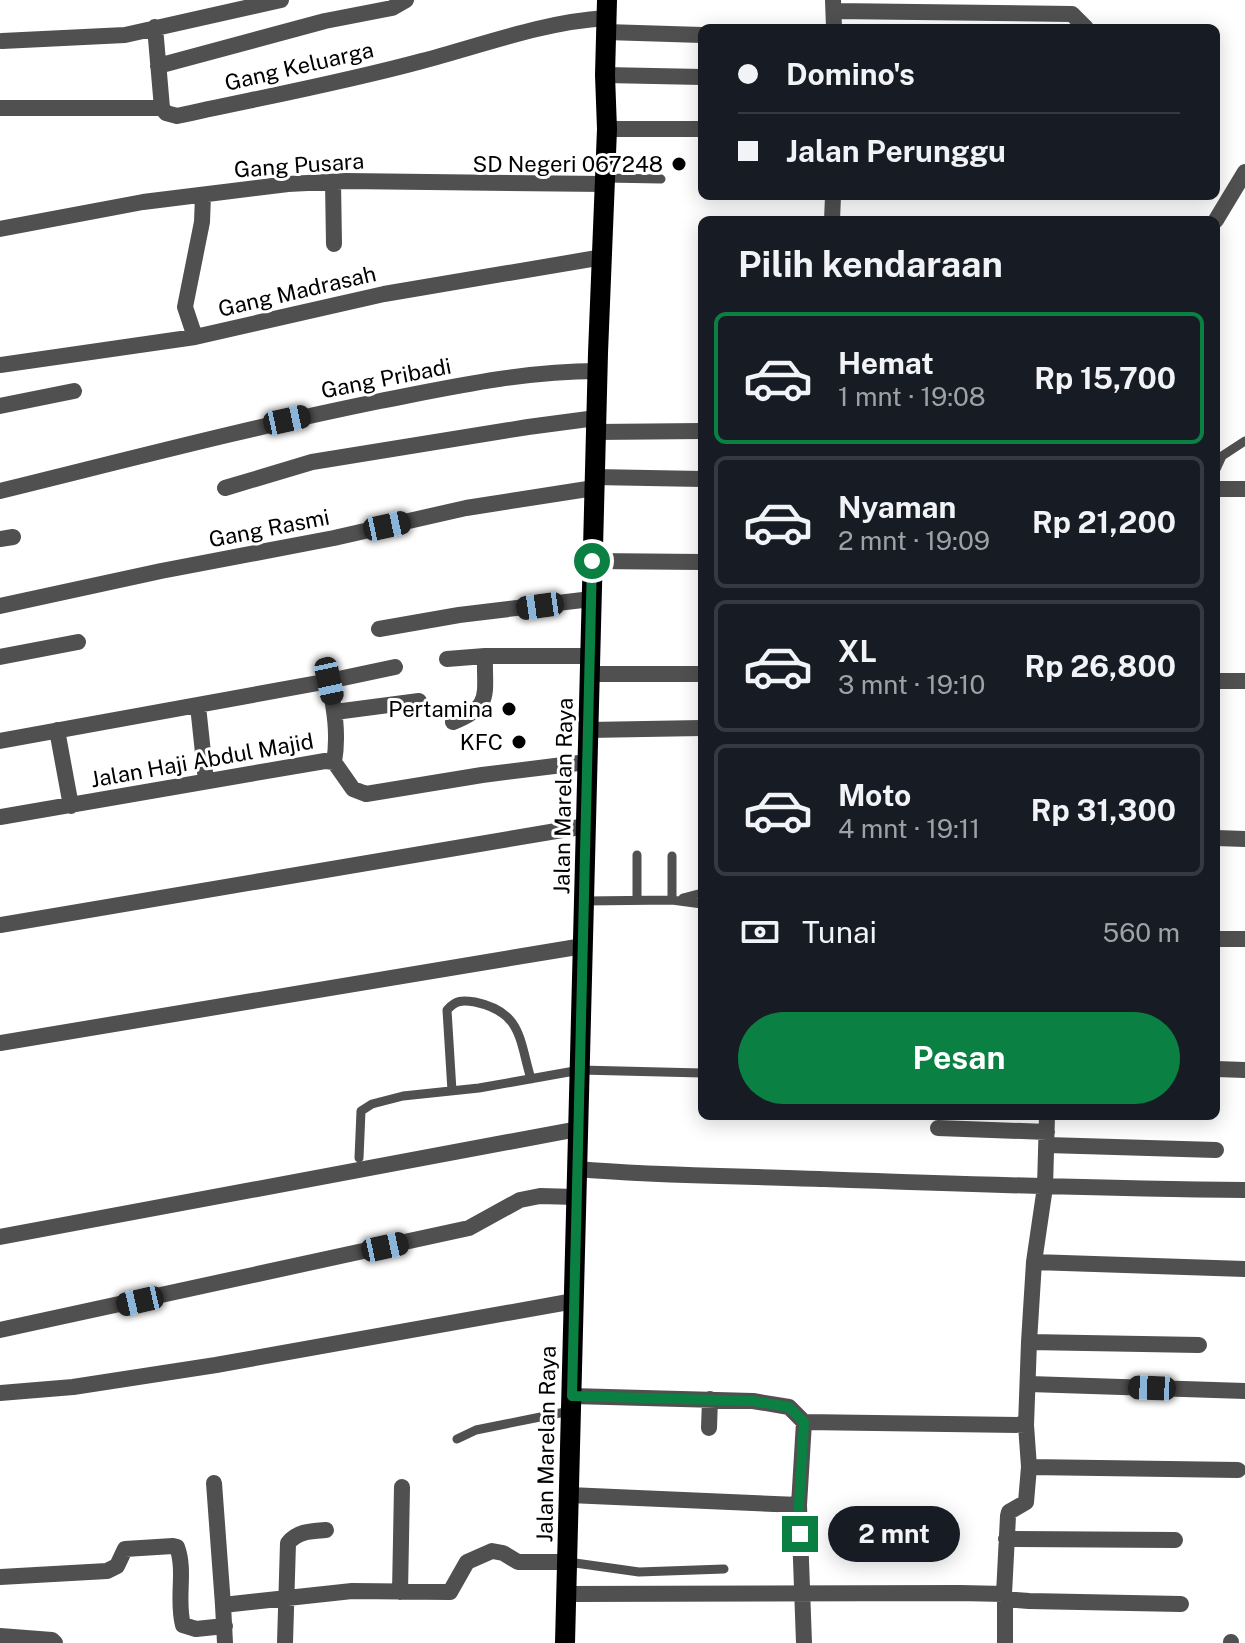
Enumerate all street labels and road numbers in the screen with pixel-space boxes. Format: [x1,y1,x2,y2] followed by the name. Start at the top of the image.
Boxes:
[222,36,376,96] street label: Gang Keluarga
[233,147,365,183] street label: Gang Pusara
[216,260,378,322] street label: Gang Madrasah
[319,353,453,403] street label: Gang Pribadi
[206,504,332,552] street label: Gang Rasmi
[548,697,578,895] street label: Jalan Marelan Raya
[88,728,316,792] street label: Jalan Haji Abdul Majid
[531,1345,561,1543] street label: Jalan Marelan Raya

